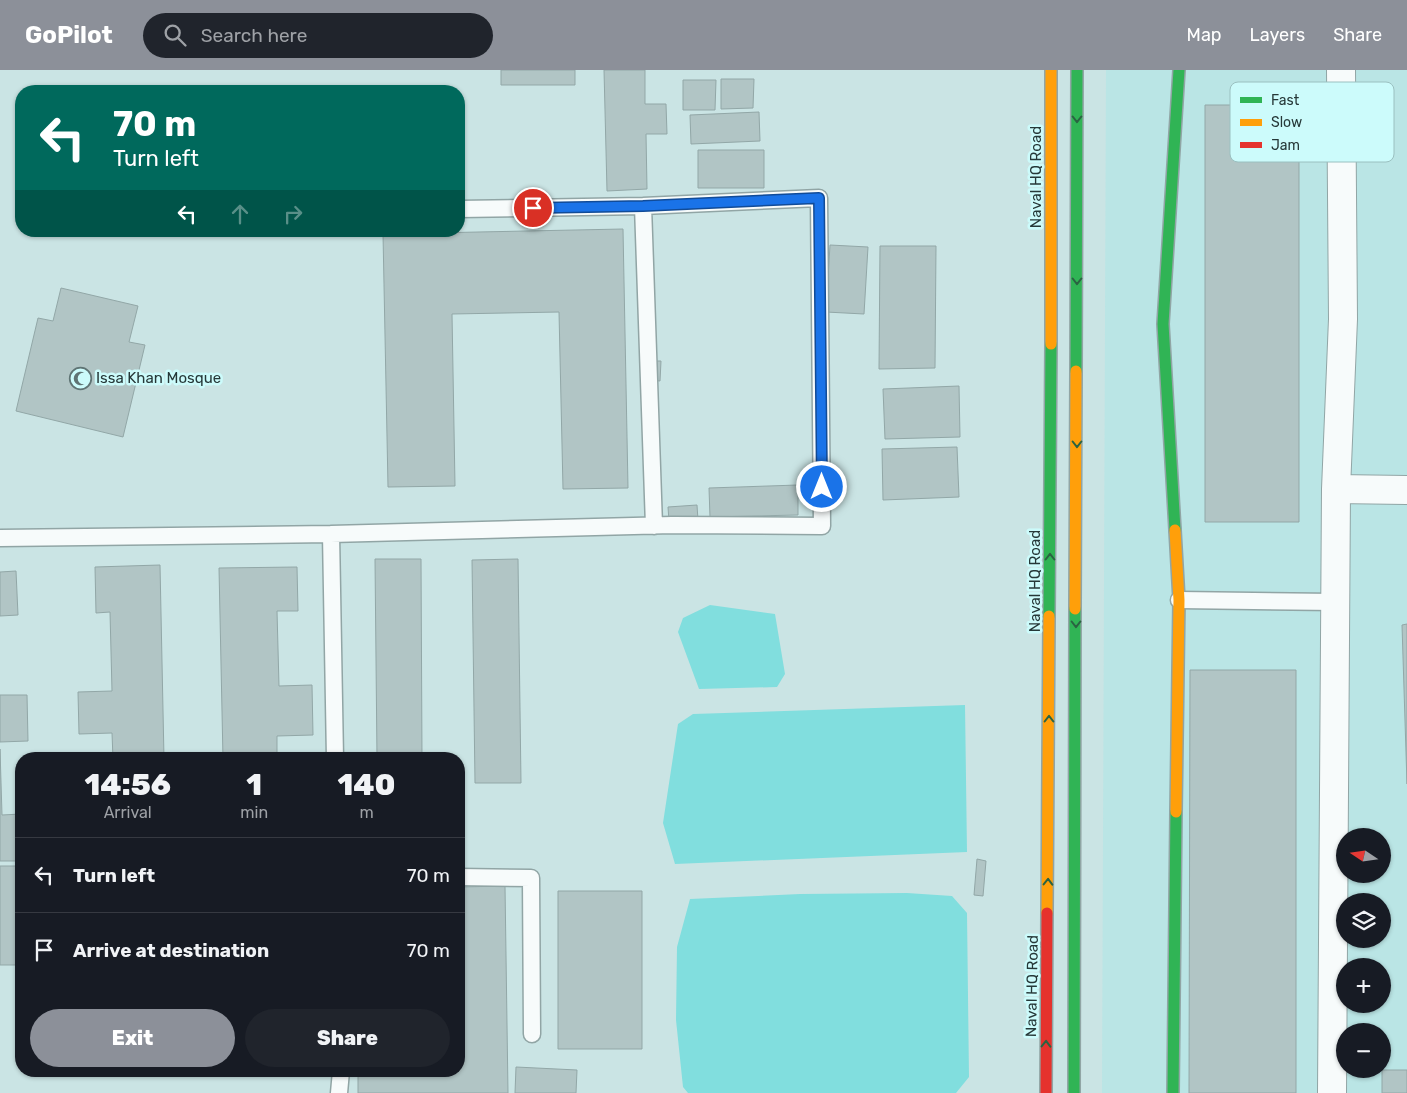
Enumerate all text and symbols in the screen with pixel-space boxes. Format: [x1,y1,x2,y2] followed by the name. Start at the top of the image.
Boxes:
[143,13,493,58] search box
[25,21,113,49] text: GoPilot
[161,21,189,49] icon: search
[201,24,307,47] text: Search here
[1187,24,1222,46] text: Map
[1250,24,1305,46] text: Layers
[1333,24,1382,46] text: Share
[1230,82,1394,162] legend
[1271,92,1300,109] text: Fast
[113,103,196,145] text: 70 m
[30,105,95,170] icon: left
[1271,114,1302,131] text: Slow
[1072,115,1082,123] one-way arrow
[1027,126,1045,228] street label: Naval HQ Road
[1271,137,1300,154] text: Jam
[113,145,199,172] text: Turn left
[512,187,554,229] pin
[519,194,547,222] icon: arrive
[173,200,201,228] icon: left
[226,200,254,228] icon: ahead
[279,200,307,228] icon: right
[1072,278,1082,285] one-way arrow
[68,366,92,390] mosque icon: Issa Khan Mosque
[96,369,221,387] place label: Issa Khan Mosque
[1072,440,1082,448] one-way arrow
[795,460,847,512] position arrow
[1026,530,1044,632] street label: Naval HQ Road
[1045,553,1055,560] one-way arrow
[1071,620,1081,628] one-way arrow
[1044,715,1054,723] one-way arrow
[84,767,171,803] text: 14:56
[246,767,262,803] text: 1
[337,767,396,803] text: 140
[104,803,152,822] text: Arrival
[240,803,268,822] text: min
[359,803,374,822] text: m
[1336,828,1391,882] north arrow
[1336,828,1391,1078] map controls
[30,861,58,889] icon: left
[73,864,155,887] text: Turn left
[407,864,450,887] text: 70 m
[1043,878,1053,886] one-way arrow
[1336,893,1391,948] button: layers
[1022,935,1042,1037] street label: Naval HQ Road
[30,936,58,964] icon: arrive
[73,939,269,962] text: Arrive at destination
[407,939,450,962] text: 70 m
[1336,958,1391,1013] button: +
[30,1009,235,1067] button: Exit
[245,1009,450,1067] button: Share
[1336,1023,1391,1078] button: −
[1041,1040,1051,1048] one-way arrow

